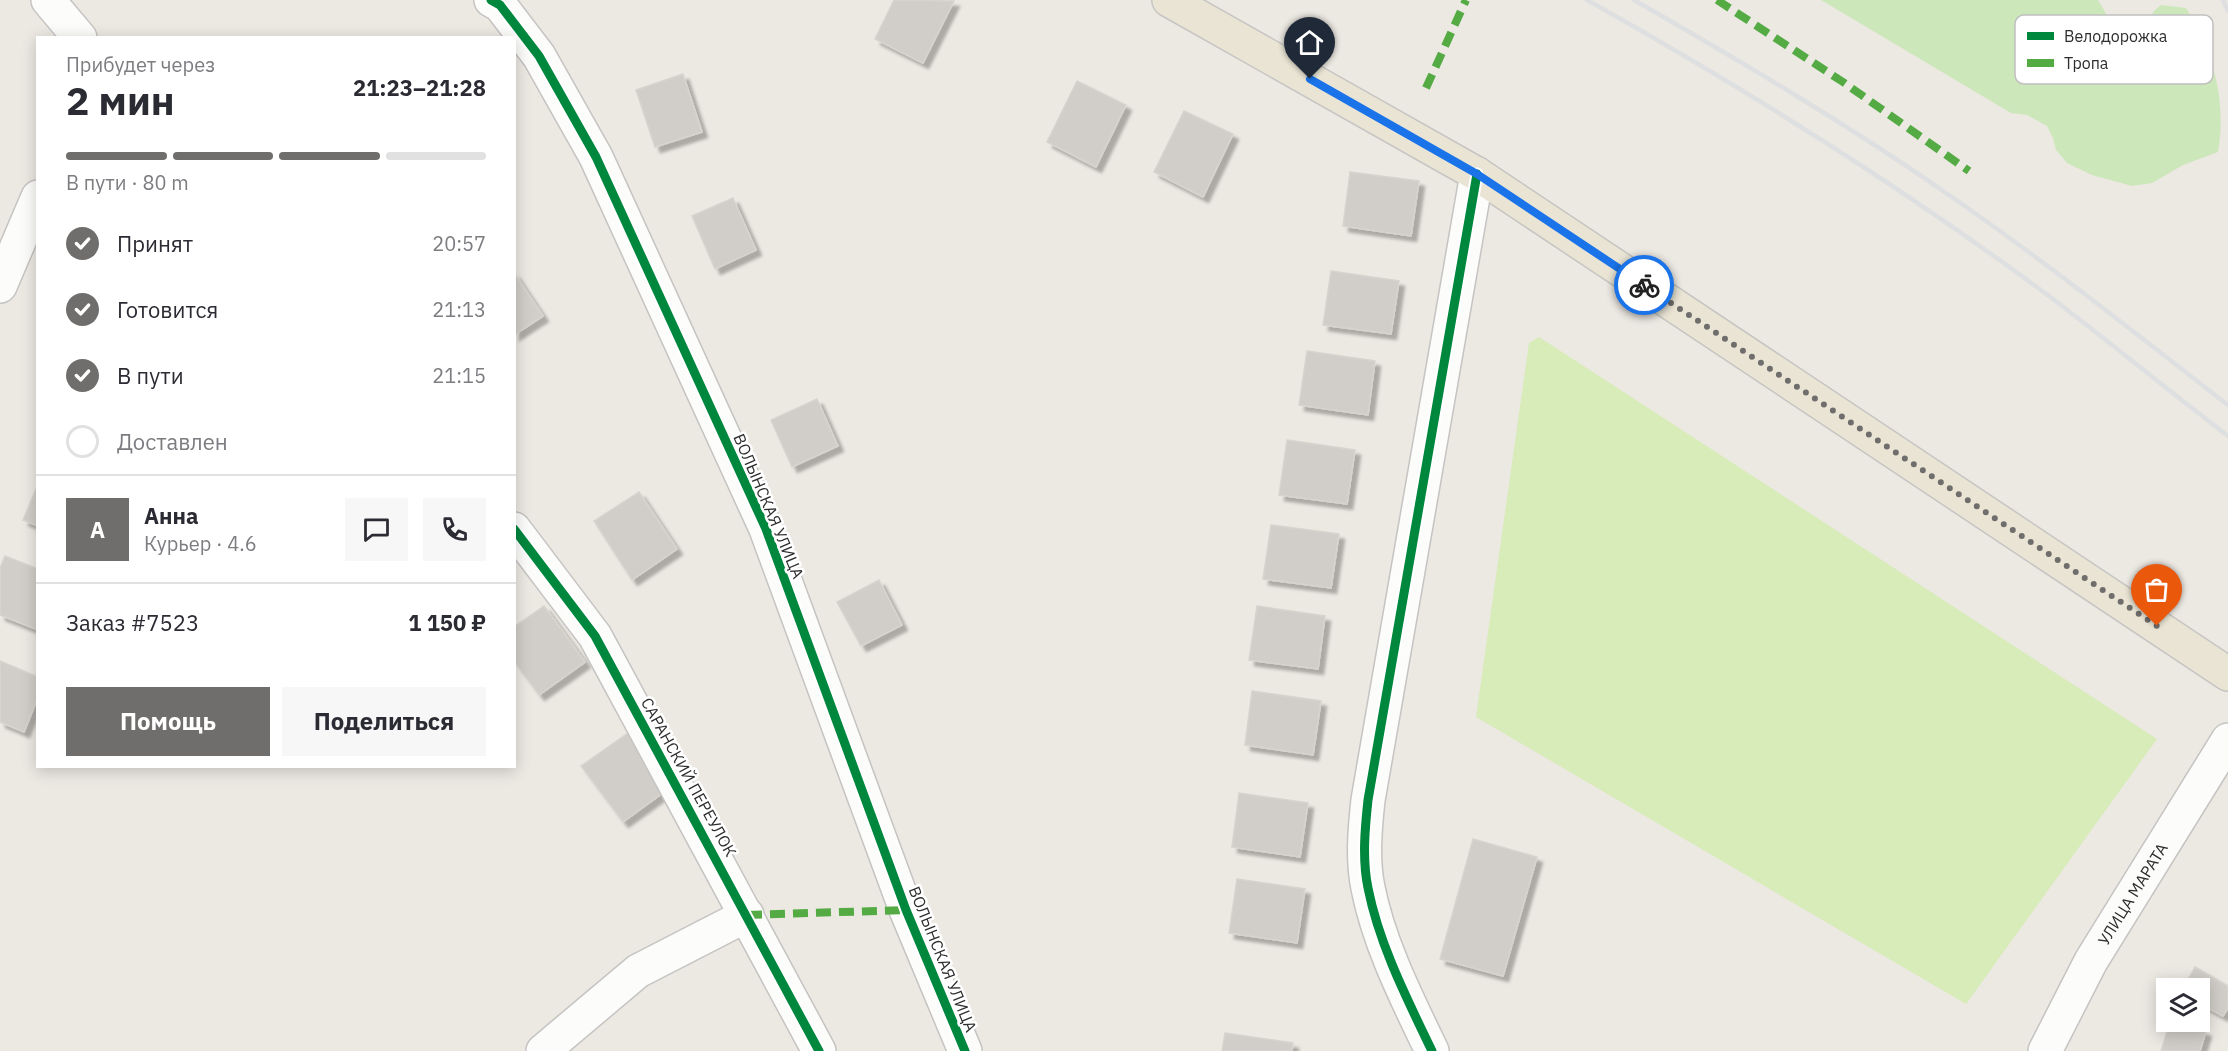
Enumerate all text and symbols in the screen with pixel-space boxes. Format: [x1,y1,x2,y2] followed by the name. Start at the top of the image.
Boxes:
[2015,15,2213,84] legend
[1284,17,1335,79] pin
[1293,26,1326,59] icon: home
[2064,26,2168,46] text: Велодорожка
[66,51,215,78] text: Прибудет через
[2064,53,2109,73] text: Тропа
[353,73,486,102] text: 21:23–21:28
[66,75,175,126] text: 2 мин
[66,169,189,196] text: В пути · 80 m
[66,227,99,260] icon: check
[117,229,193,258] text: Принят
[432,230,486,257] text: 20:57
[1614,255,1674,315] courier
[1628,269,1661,302] icon: bike
[66,293,99,326] icon: check
[117,295,218,324] text: Готовится
[432,296,486,323] text: 21:13
[66,359,99,392] icon: check
[117,361,184,390] text: В пути
[432,362,486,389] text: 21:15
[117,427,228,456] text: Доставлен
[729,431,809,581] street label: ВОЛЫНСКАЯ УЛИЦА
[345,498,408,561] button: chat
[423,498,486,561] button: phone
[144,501,199,530] text: Анна
[90,515,105,544] text: А
[144,530,257,557] text: Курьер · 4.6
[2131,564,2182,626] pin
[2140,573,2173,606] icon: bag
[66,608,199,637] text: Заказ #7523
[408,608,486,637] text: 1 150 ₽
[66,687,270,756] button: Помощь
[282,687,486,756] button: Поделиться
[637,694,741,860] street label: САРАНСКИЙ ПЕРЕУЛОК
[2093,839,2172,949] street label: УЛИЦА МАРАТА
[905,883,981,1035] street label: ВОЛЫНСКАЯ УЛИЦА
[2156,978,2210,1032] map controls
[2156,978,2210,1032] button: layers

